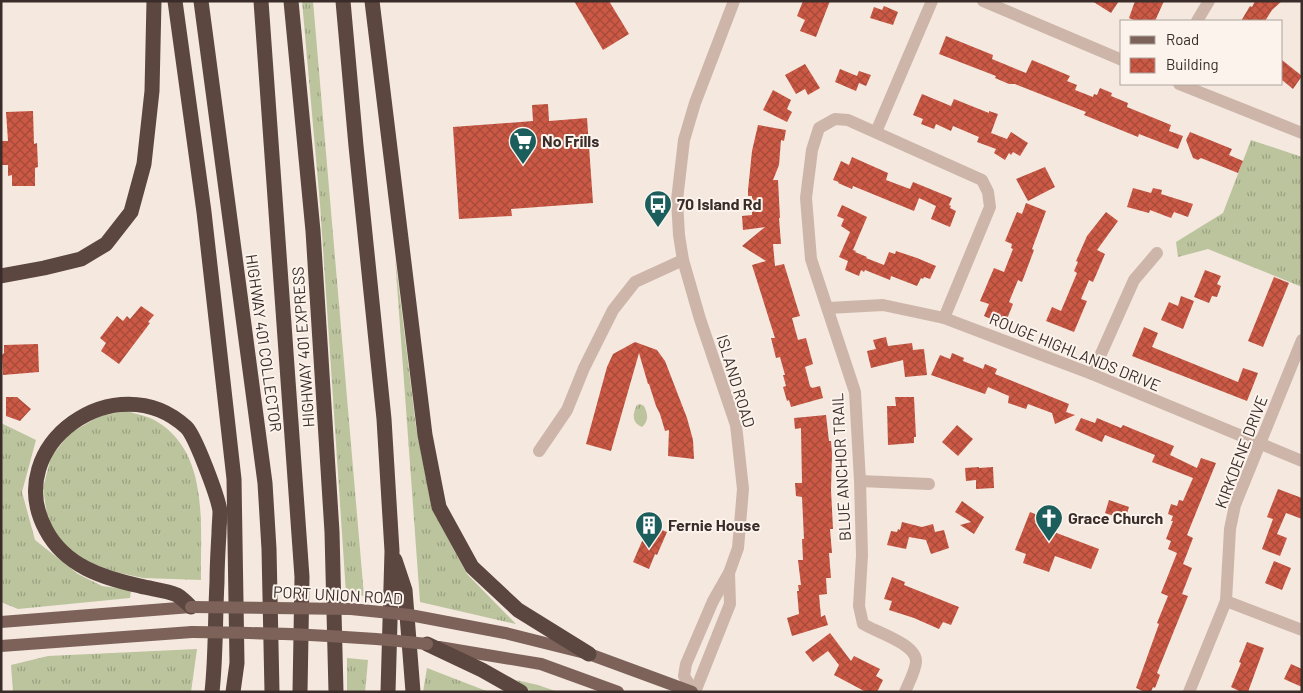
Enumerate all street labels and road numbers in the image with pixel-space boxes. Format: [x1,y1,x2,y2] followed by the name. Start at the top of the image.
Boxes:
[243,253,286,433] street label: HIGHWAY 401 COLLECTOR
[287,266,318,428] street label: HIGHWAY 401 EXPRESS
[987,309,1163,395] street label: ROUGE HIGHLANDS DRIVE
[713,332,760,430] street label: ISLAND ROAD
[827,392,854,542] street label: BLUE ANCHOR TRAIL
[1210,393,1271,511] street label: KIRKDENE DRIVE
[273,582,404,607] street label: PORT UNION ROAD

